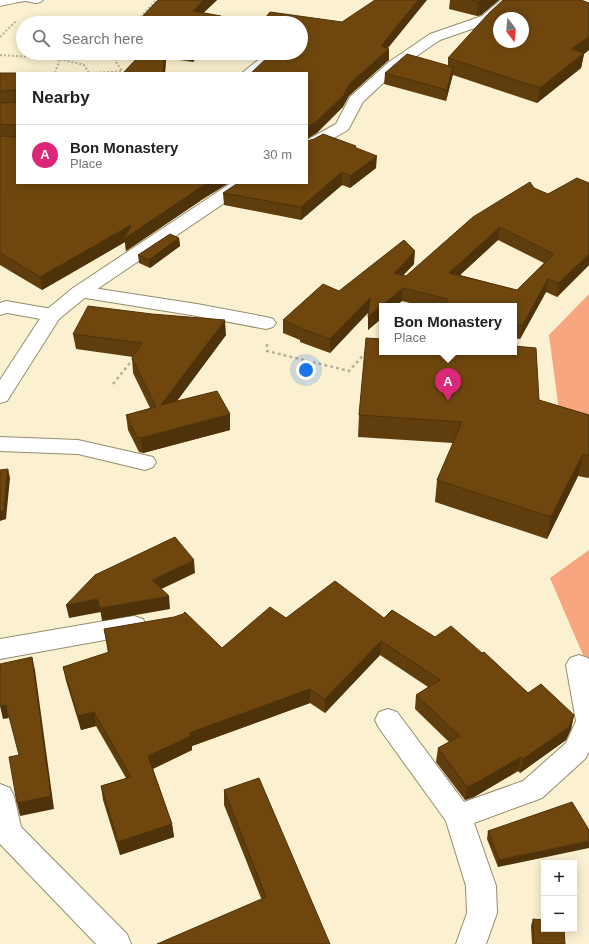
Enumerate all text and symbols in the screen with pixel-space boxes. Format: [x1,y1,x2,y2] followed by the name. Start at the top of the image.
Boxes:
[493,12,529,48] north arrow
[16,16,308,60] search box
[30,27,52,49] icon: search
[62,30,144,47] text: Search here
[32,88,90,107] text: Nearby
[70,139,178,156] text: Bon Monastery
[40,147,50,162] text: A
[263,147,292,162] text: 30 m
[70,156,103,171] text: Place
[379,303,517,355] popup
[394,313,502,330] text: Bon Monastery
[394,330,426,345] text: Place
[296,360,316,380] your location
[435,368,461,401] pin: A
[541,860,577,932] map controls
[541,860,577,896] button: +
[541,896,577,932] button: −

